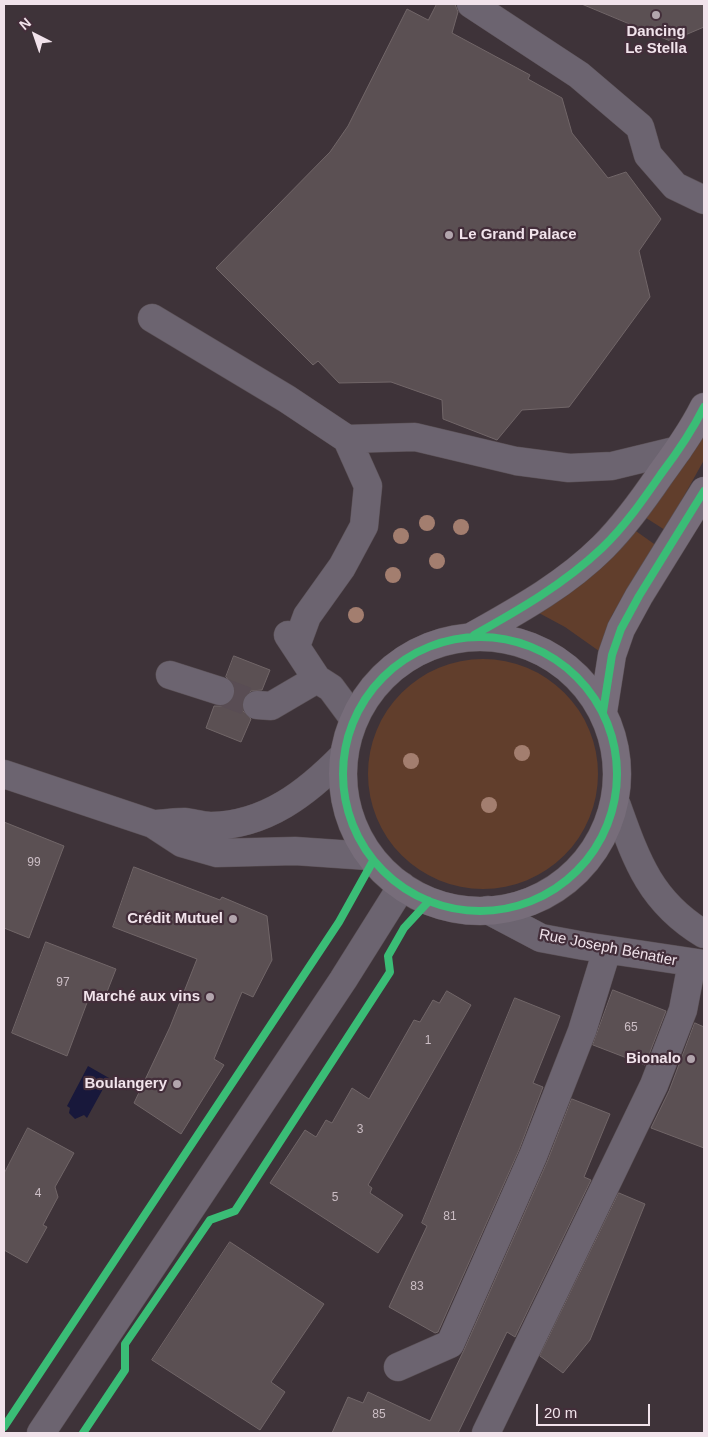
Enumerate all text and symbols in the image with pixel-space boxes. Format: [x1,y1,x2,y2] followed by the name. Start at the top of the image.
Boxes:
[650,9,662,21] marker: Dancing Le Stella
[10,10,60,60] north arrow
[16,14,34,33] text: N
[625,23,687,58] place label: Dancing Le Stella
[459,226,577,244] place label: Le Grand Palace
[443,229,455,241] marker: Le Grand Palace
[27,856,41,870] house number: 99
[127,910,223,928] place label: Crédit Mutuel
[227,913,239,925] marker: Crédit Mutuel
[538,926,678,970] street label: Rue Joseph Bénatier
[56,976,70,990] house number: 97
[83,988,200,1006] place label: Marché aux vins
[204,991,216,1003] marker: Marché aux vins
[624,1021,638,1035] house number: 65
[425,1034,431,1048] house number: 1
[626,1050,681,1068] place label: Bionalo
[685,1053,697,1065] marker: Bionalo
[84,1075,167,1093] place label: Boulangery
[171,1078,183,1090] marker: Boulangery
[357,1123,363,1137] house number: 3
[35,1187,41,1201] house number: 4
[332,1191,338,1205] house number: 5
[443,1210,457,1224] house number: 81
[410,1280,424,1294] house number: 83
[538,1394,652,1426] scale bar
[544,1404,577,1421] text: 20 m
[372,1408,386,1422] house number: 85

